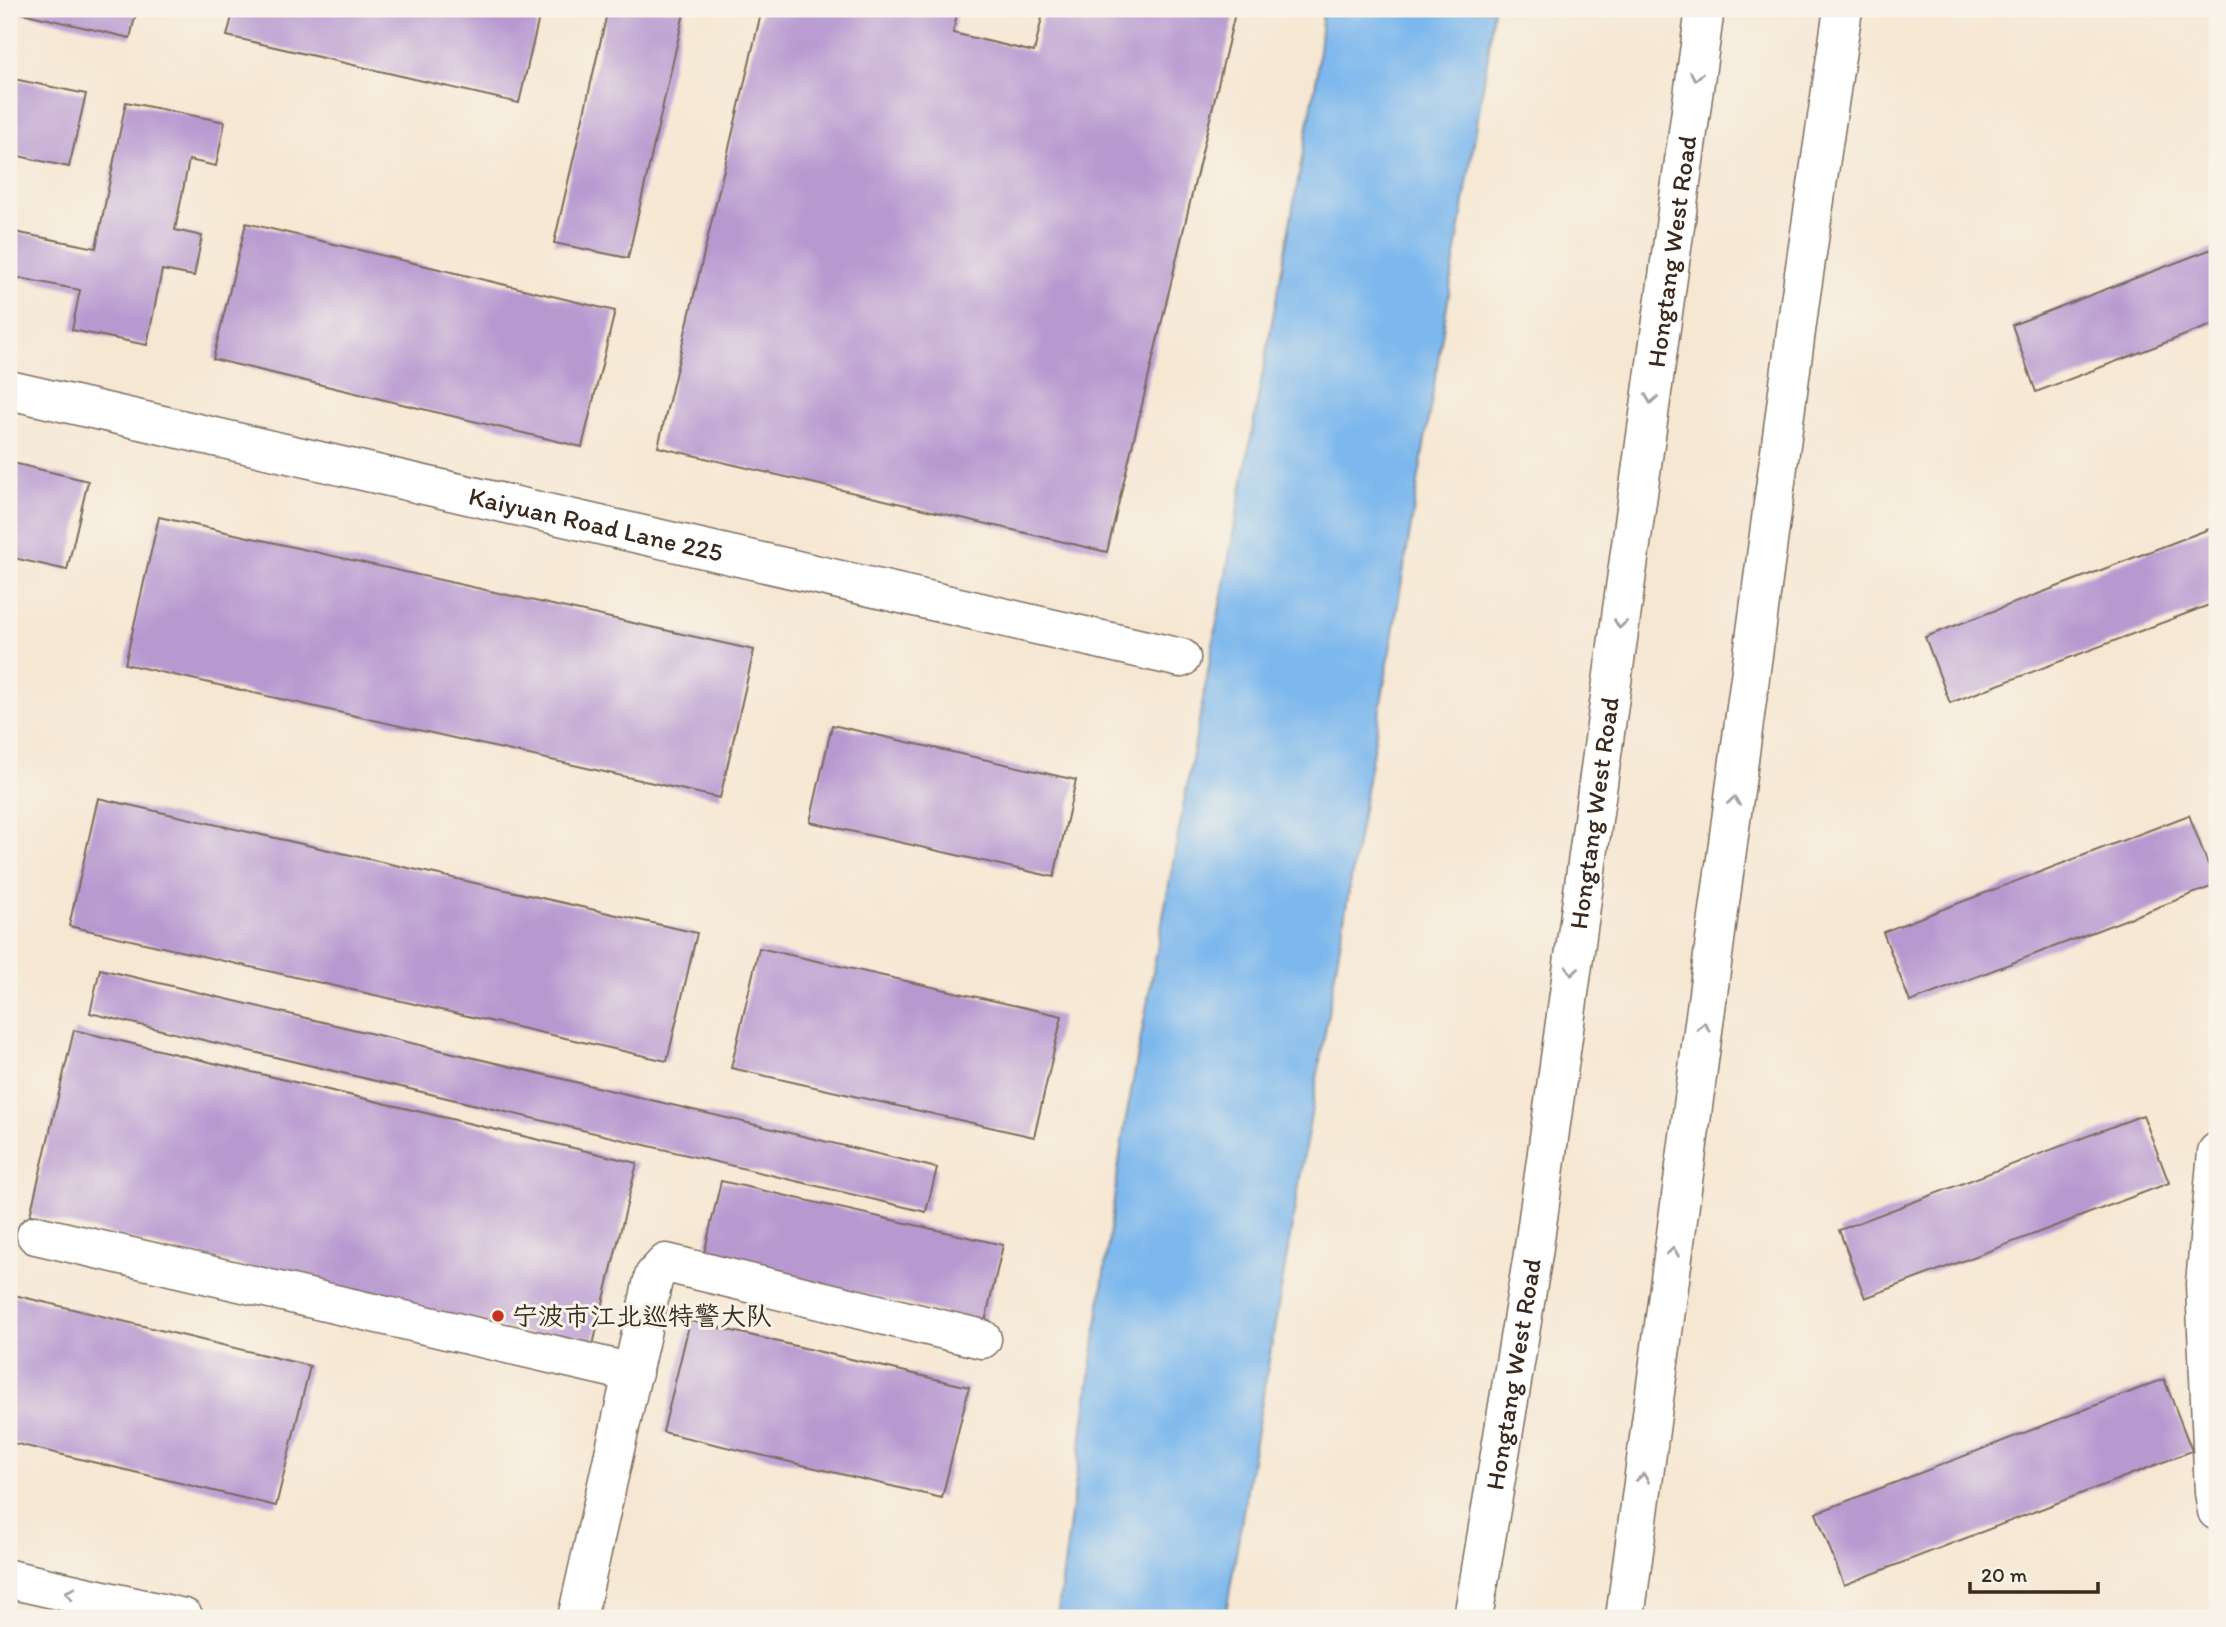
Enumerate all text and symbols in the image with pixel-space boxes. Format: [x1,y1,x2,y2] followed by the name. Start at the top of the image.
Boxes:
[1689,70,1704,82] one-way arrow
[1640,133,1703,369] street label: Hongtang West Road
[1644,393,1659,405] one-way arrow
[466,480,726,569] street label: Kaiyuan Road Lane 225
[1613,618,1628,630] one-way arrow
[1562,695,1626,931] street label: Hongtang West Road
[1726,795,1741,807] one-way arrow
[1565,965,1580,977] one-way arrow
[1696,1021,1711,1033] one-way arrow
[1666,1246,1681,1258] one-way arrow
[1478,1256,1548,1492] street label: Hongtang West Road
[512,1300,772,1332] place label: 宁波市江北巡特警大队
[490,1308,506,1324] marker: 宁波市江北巡特警大队
[1636,1472,1651,1484] one-way arrow
[1970,1550,2098,1594] scale bar
[1981,1562,2028,1587] text: 20 m
[64,1586,76,1601] one-way arrow

